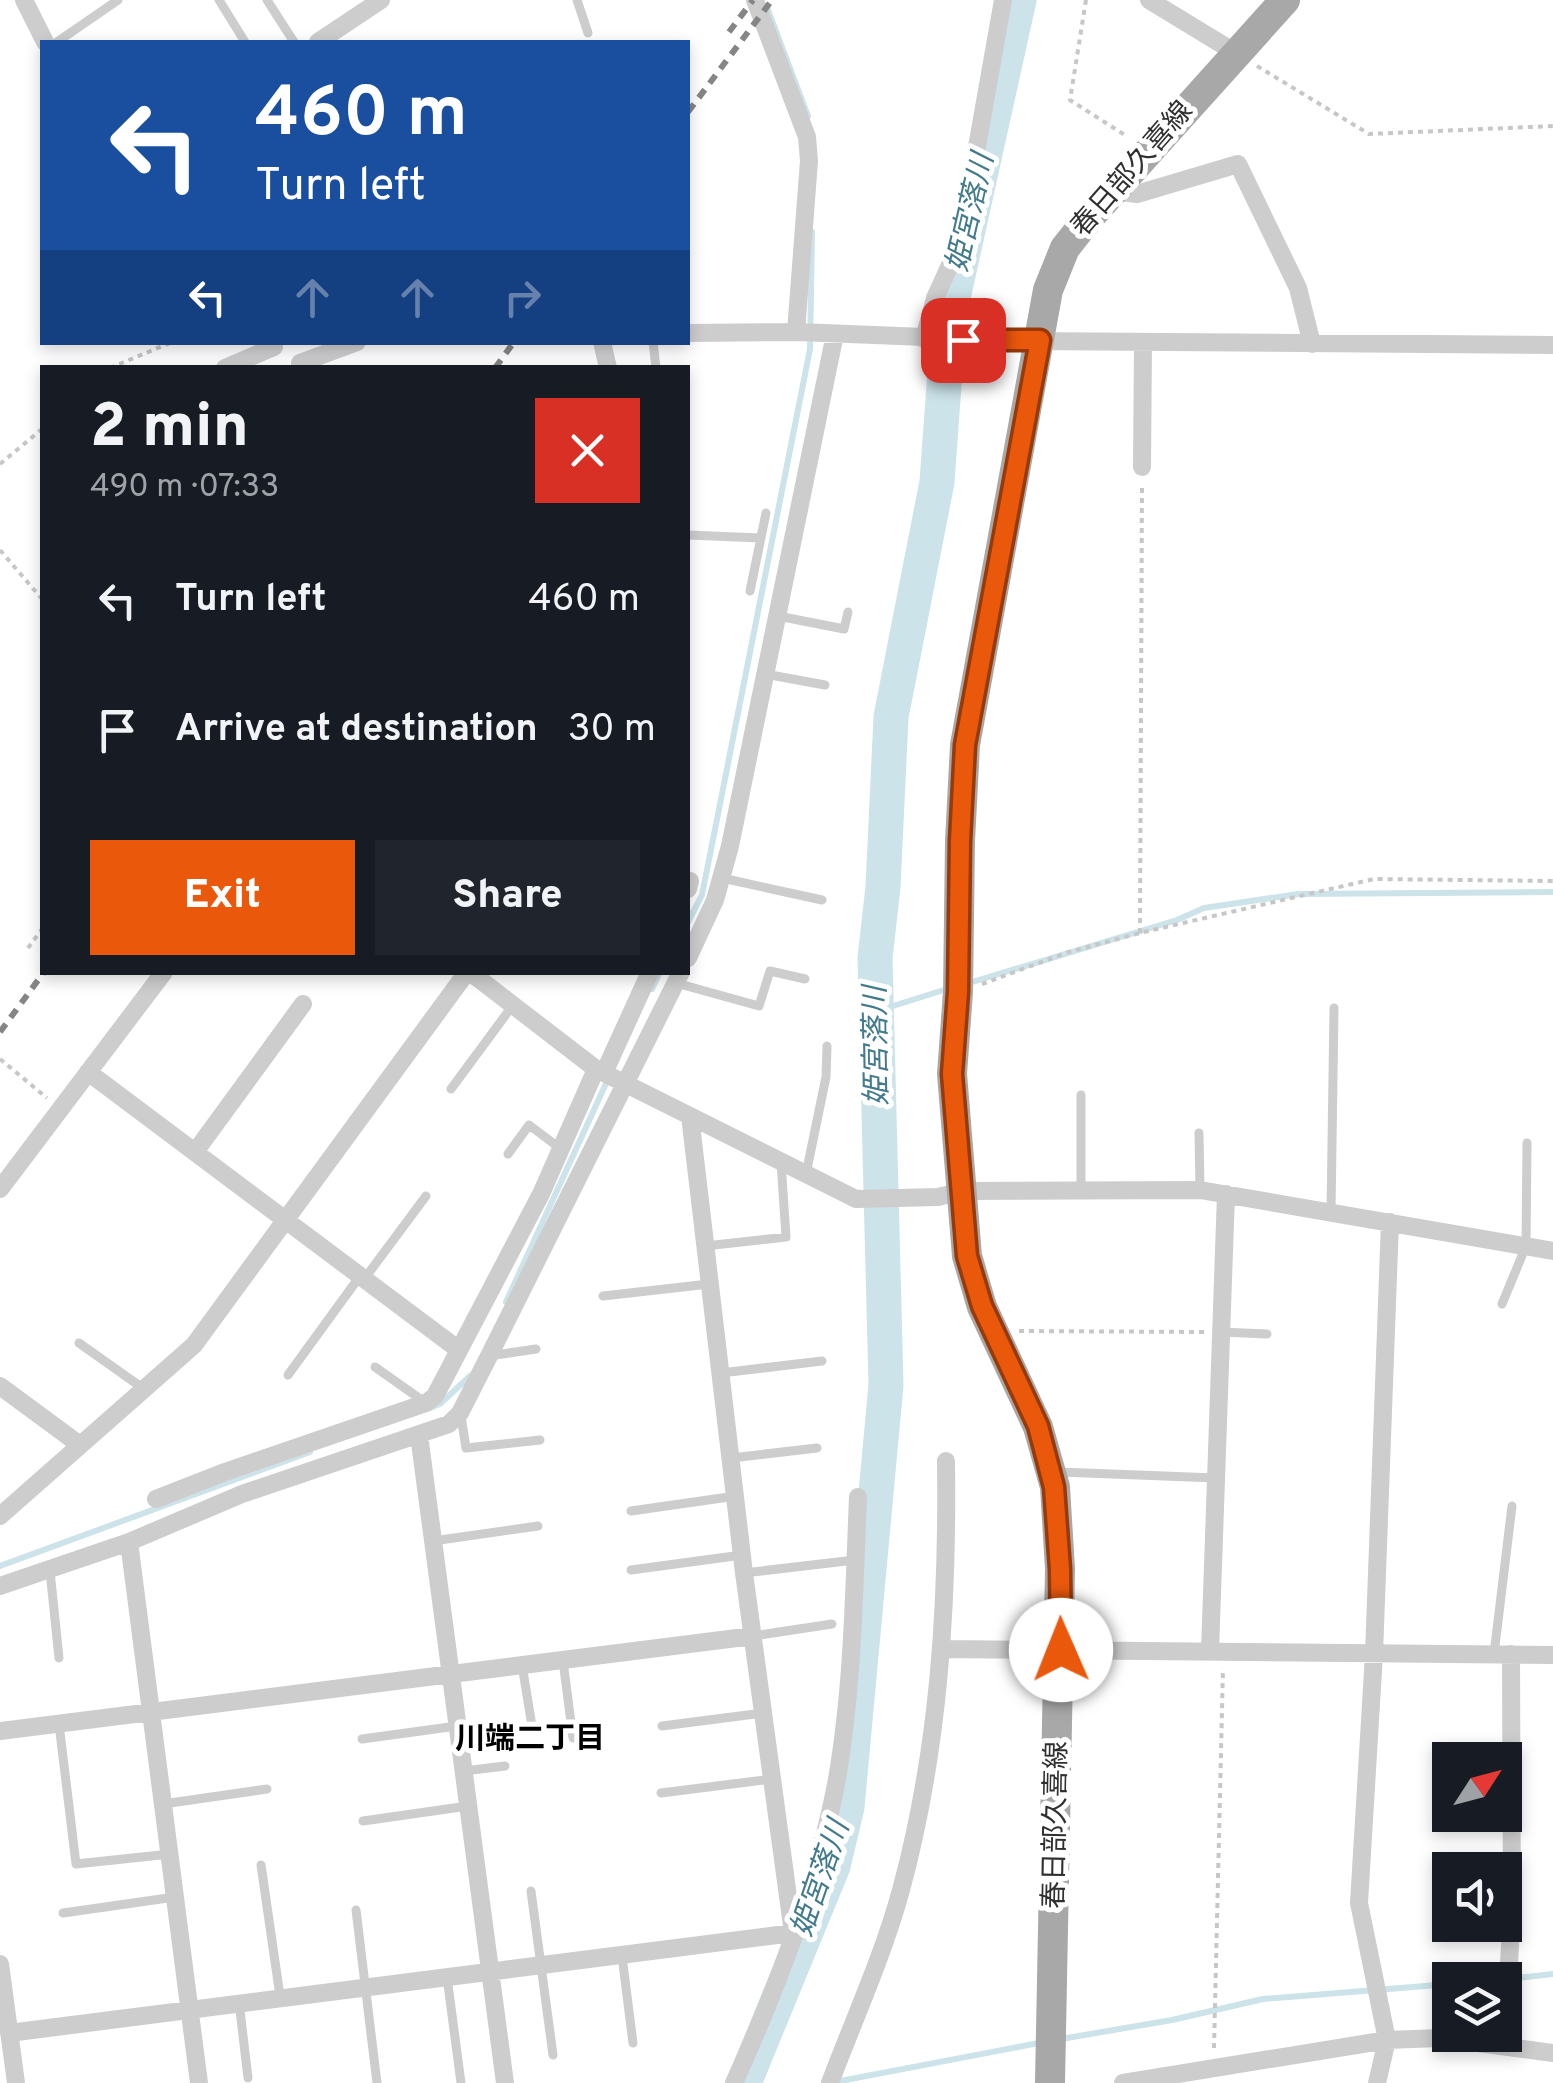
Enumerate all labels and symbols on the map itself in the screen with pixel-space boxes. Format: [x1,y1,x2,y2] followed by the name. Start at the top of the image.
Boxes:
[1064,95,1202,245] street label: 春日部久喜線
[940,147,1004,276] water label: 姫宮落川
[921,298,1006,383] pin
[858,983,898,1106] water label: 姫宮落川
[1009,1598,1113,1702] position arrow
[455,1722,605,1759] district label: 川端二丁目
[1038,1741,1076,1909] street label: 春日部久喜線
[1432,1742,1522,1832] north arrow
[785,1813,860,1942] water label: 姫宮落川

